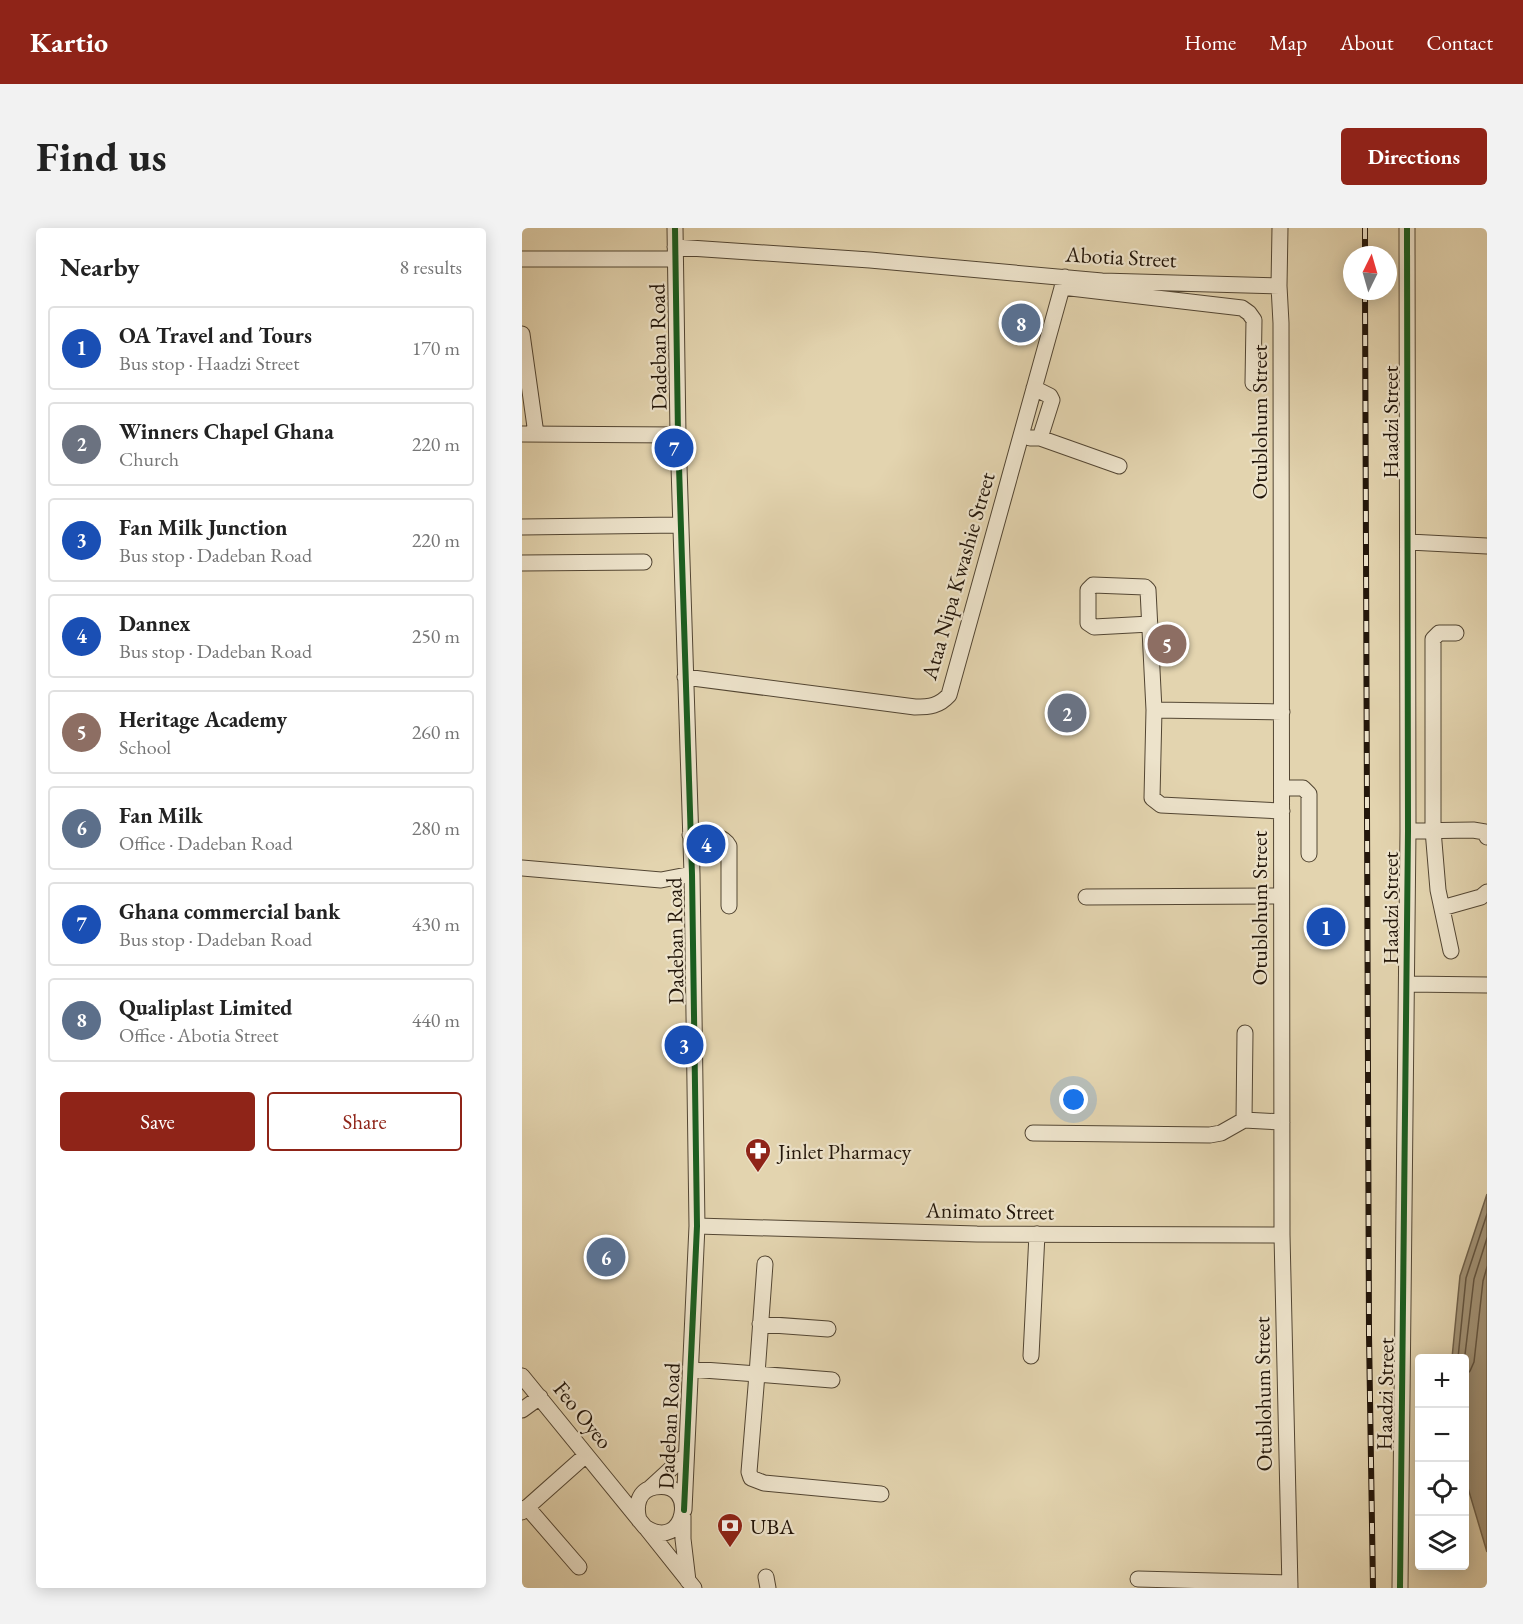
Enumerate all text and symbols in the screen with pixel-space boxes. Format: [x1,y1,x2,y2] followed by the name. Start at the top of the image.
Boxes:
[30,24,108,60] text: Kartio
[1184,29,1236,56] text: Home
[1269,29,1307,56] text: Map
[1340,29,1393,56] text: About
[1426,29,1493,56] text: Contact
[1341,128,1487,185] button: Directions
[36,129,167,184] text: Find us
[1064,240,1177,274] street label: Abotia Street
[1343,246,1397,300] north arrow
[60,250,140,284] text: Nearby
[399,254,462,280] text: 8 results
[642,282,674,411] street label: Dadeban Road
[1002,300,1040,346] pin: 8
[119,321,312,350] text: OA Travel and Tours
[76,335,87,361] text: 1
[412,335,460,361] text: 170 m
[1245,344,1274,499] street label: Otublohum Street
[119,350,299,376] text: Bus stop · Haadzi Street
[1376,365,1405,478] street label: Haadzi Street
[119,417,334,446] text: Winners Chapel Ghana
[654,426,694,470] pin: 7
[76,431,87,457] text: 2
[412,431,460,457] text: 220 m
[119,446,179,472] text: Church
[914,469,1002,684] street label: Ataa Nipa Kwashie Street
[119,513,287,542] text: Fan Milk Junction
[76,527,87,553] text: 3
[412,527,460,553] text: 220 m
[119,542,312,568] text: Bus stop · Dadeban Road
[119,609,190,638] text: Dannex
[1148,622,1186,666] pin: 5
[76,623,87,649] text: 4
[412,623,460,649] text: 250 m
[119,638,312,664] text: Bus stop · Dadeban Road
[1048,690,1086,736] pin: 2
[119,705,287,734] text: Heritage Academy
[76,719,87,745] text: 5
[412,719,460,745] text: 260 m
[119,734,171,760] text: School
[119,801,203,830] text: Fan Milk
[76,815,87,841] text: 6
[412,815,460,841] text: 280 m
[686,822,726,866] pin: 4
[119,830,293,856] text: Office · Dadeban Road
[1245,830,1274,985] street label: Otublohum Street
[1376,851,1405,964] street label: Haadzi Street
[659,876,691,1005] street label: Dadeban Road
[119,897,340,926] text: Ghana commercial bank
[1306,904,1346,950] pin: 1
[76,911,87,937] text: 7
[412,911,460,937] text: 430 m
[119,926,312,952] text: Bus stop · Dadeban Road
[119,993,293,1022] text: Qualiplast Limited
[76,1007,87,1033] text: 8
[412,1007,460,1033] text: 440 m
[119,1022,278,1048] text: Office · Abotia Street
[664,1022,704,1068] pin: 3
[1059,1085,1088,1114] your location
[60,1092,255,1151] button: Save
[267,1092,462,1151] button: Share
[743,1136,773,1174] pharmacy icon: Jinlet Pharmacy
[776,1137,912,1166] place label: Jinlet Pharmacy
[924,1195,1055,1227] street label: Animato Street
[586,1234,626,1280] pin: 6
[1247,1316,1279,1472] street label: Otublohum Street
[1370,1337,1400,1451] street label: Haadzi Street
[1415,1354,1469,1570] map controls
[1415,1354,1469,1408] button: +
[651,1361,687,1490] street label: Dadeban Road
[547,1375,619,1455] street label: Feo Oyeo
[1415,1408,1469,1462] button: −
[1415,1462,1469,1516] button: locate
[715,1511,745,1549] bank icon: UBA
[750,1512,795,1541] place label: UBA
[1415,1516,1469,1570] button: layers

